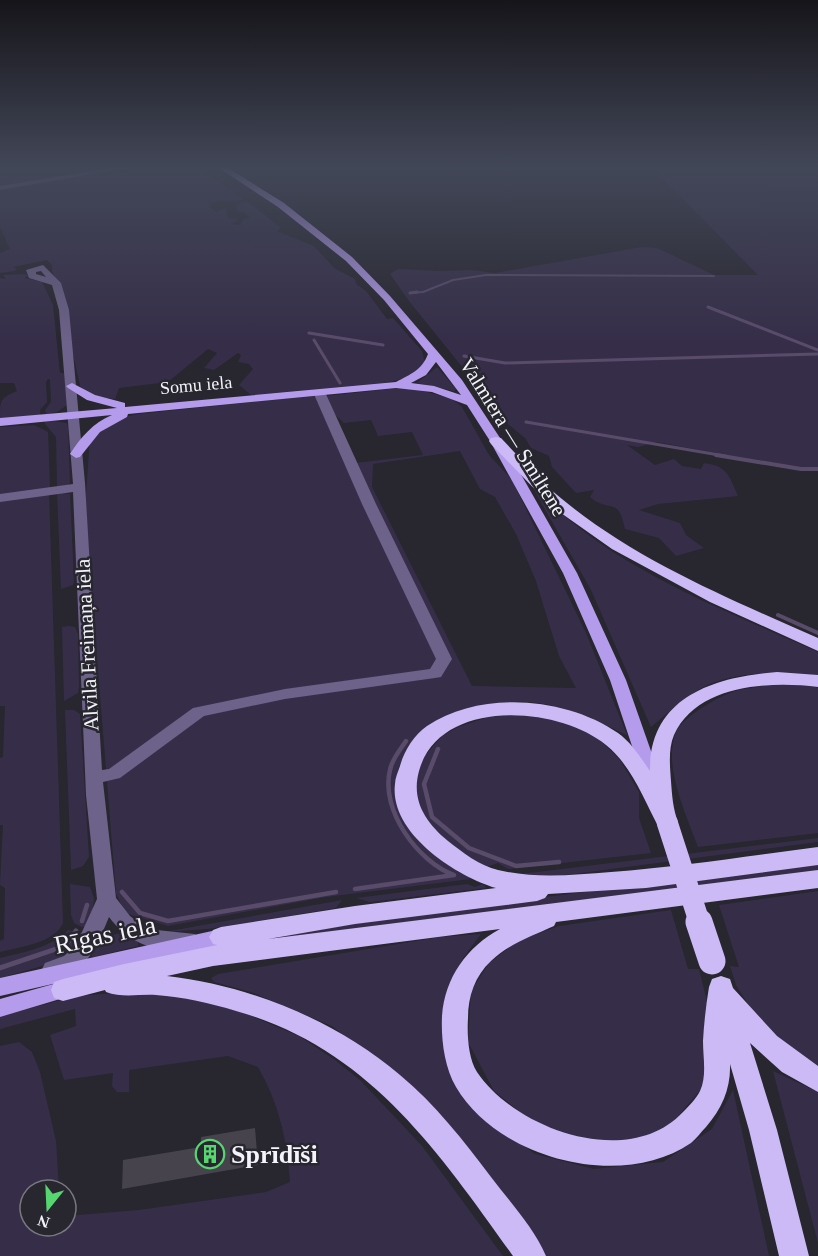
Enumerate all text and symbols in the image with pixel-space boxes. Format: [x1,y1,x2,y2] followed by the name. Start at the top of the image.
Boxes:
[455,353,571,521] street label: Valmiera — Smiltene
[159,372,233,398] street label: Somu iela
[70,558,104,732] street label: Alvila Freimaņa iela
[51,910,159,960] street label: Rīgas iela
[194,1138,226,1170] building icon: Sprīdīši
[231,1140,318,1169] place label: Sprīdīši
[18,1178,78,1238] north arrow
[35,1212,52,1232] text: N

